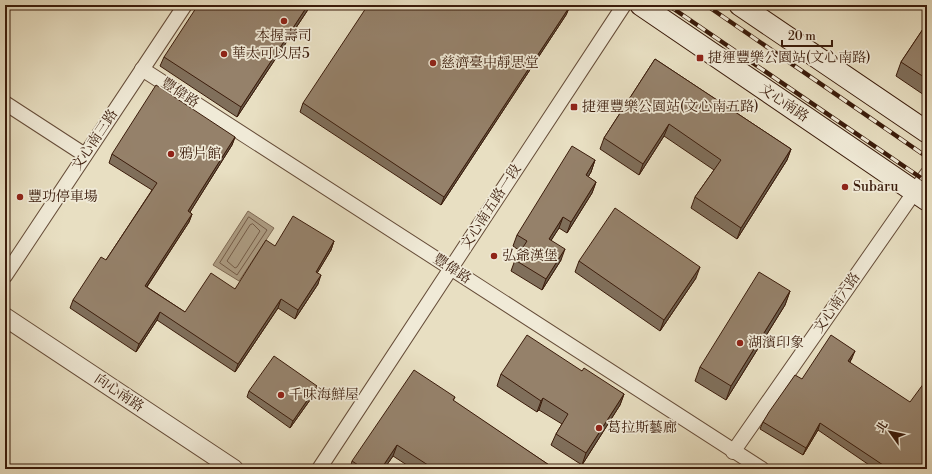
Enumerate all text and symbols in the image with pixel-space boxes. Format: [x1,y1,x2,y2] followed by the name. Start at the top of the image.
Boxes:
[279,16,289,26] marker: 本握壽司
[782,22,832,48] scale bar
[256,27,312,45] place label: 本握壽司
[788,29,816,44] text: 20 m
[232,45,310,63] place label: 華太可以居5
[219,49,229,59] marker: 華太可以居5
[708,49,871,67] place label: 捷運豐樂公園站(文心南路)
[695,53,705,63] marker: 捷運豐樂公園站(文心南路)
[441,54,539,72] place label: 慈濟臺中靜思堂
[428,58,438,68] marker: 慈濟臺中靜思堂
[157,74,203,112] street label: 豐偉路
[756,80,812,126] street label: 文心南路
[582,98,759,116] place label: 捷運豐樂公園站(文心南五路)
[569,102,579,112] marker: 捷運豐樂公園站(文心南五路)
[68,106,122,174] street label: 文心南三路
[179,145,221,163] place label: 鴉片館
[166,149,176,159] marker: 鴉片館
[457,161,525,253] street label: 文心南五路一段
[853,178,899,196] place label: Subaru
[840,182,850,192] marker: Subaru
[28,188,98,206] place label: 豐功停車場
[15,192,25,202] marker: 豐功停車場
[502,247,558,265] place label: 弘爺漢堡
[429,250,475,288] street label: 豐偉路
[489,251,499,261] marker: 弘爺漢堡
[810,269,864,337] street label: 文心南六路
[748,334,804,352] place label: 湖濱印象
[735,338,745,348] marker: 湖濱印象
[91,370,147,416] street label: 向心南路
[289,386,359,404] place label: 千味海鮮屋
[276,390,286,400] marker: 千味海鮮屋
[870,412,910,452] north arrow
[607,419,677,437] place label: 葛拉斯藝廊
[874,419,891,436] text: 北
[594,423,604,433] marker: 葛拉斯藝廊

